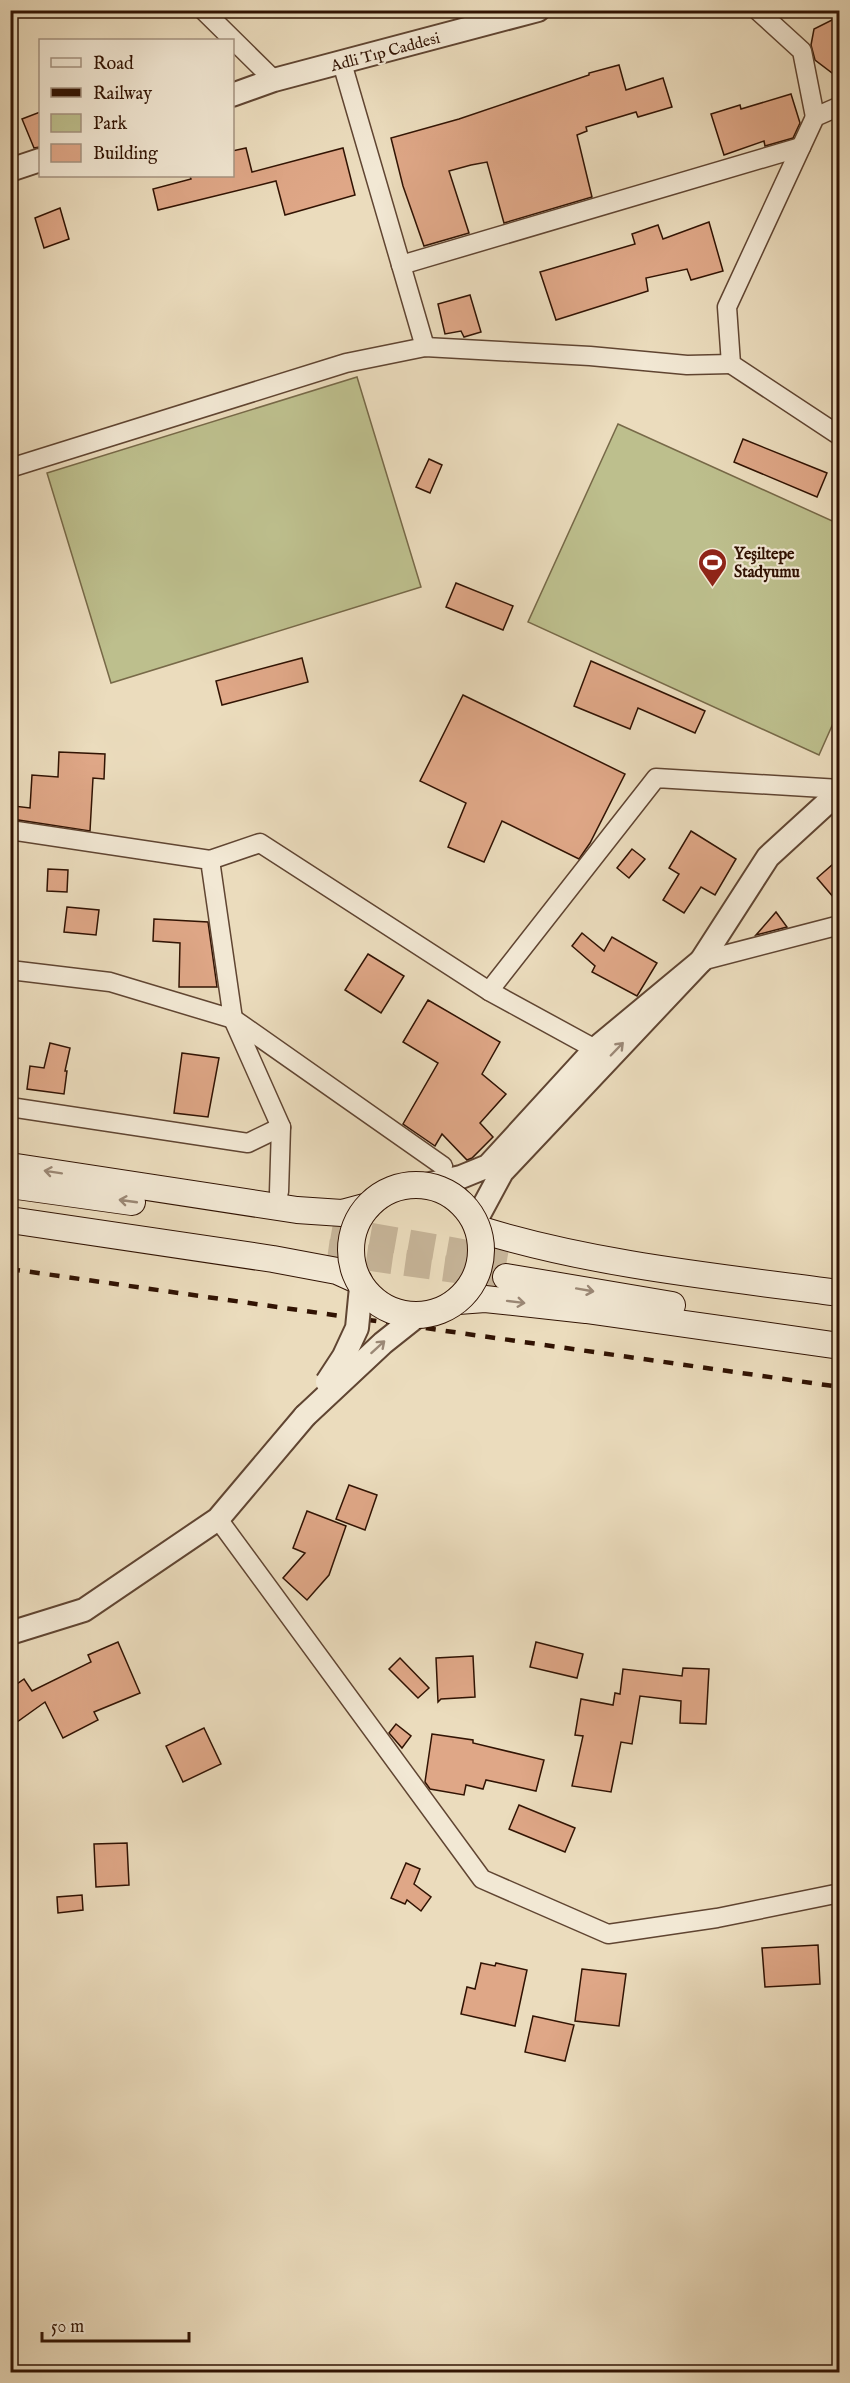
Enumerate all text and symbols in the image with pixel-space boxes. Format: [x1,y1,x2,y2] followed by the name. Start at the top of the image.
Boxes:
[328,29,442,77] street label: Adli Tıp Caddesi
[39,39,234,177] legend
[93,53,134,76] text: Road
[93,83,152,106] text: Railway
[93,113,128,136] text: Park
[93,143,158,166] text: Building
[734,545,800,583] place label: Yeşiltepe Stadyumu
[697,546,729,588] sports icon: Yeşiltepe Stadyumu
[610,1042,624,1057] one-way arrow
[43,1166,63,1177] one-way arrow
[119,1196,138,1207] one-way arrow
[574,1285,594,1296] one-way arrow
[506,1297,526,1308] one-way arrow
[370,1340,385,1354] one-way arrow
[42,2305,189,2343] scale bar
[51,2316,84,2339] text: 50 m

